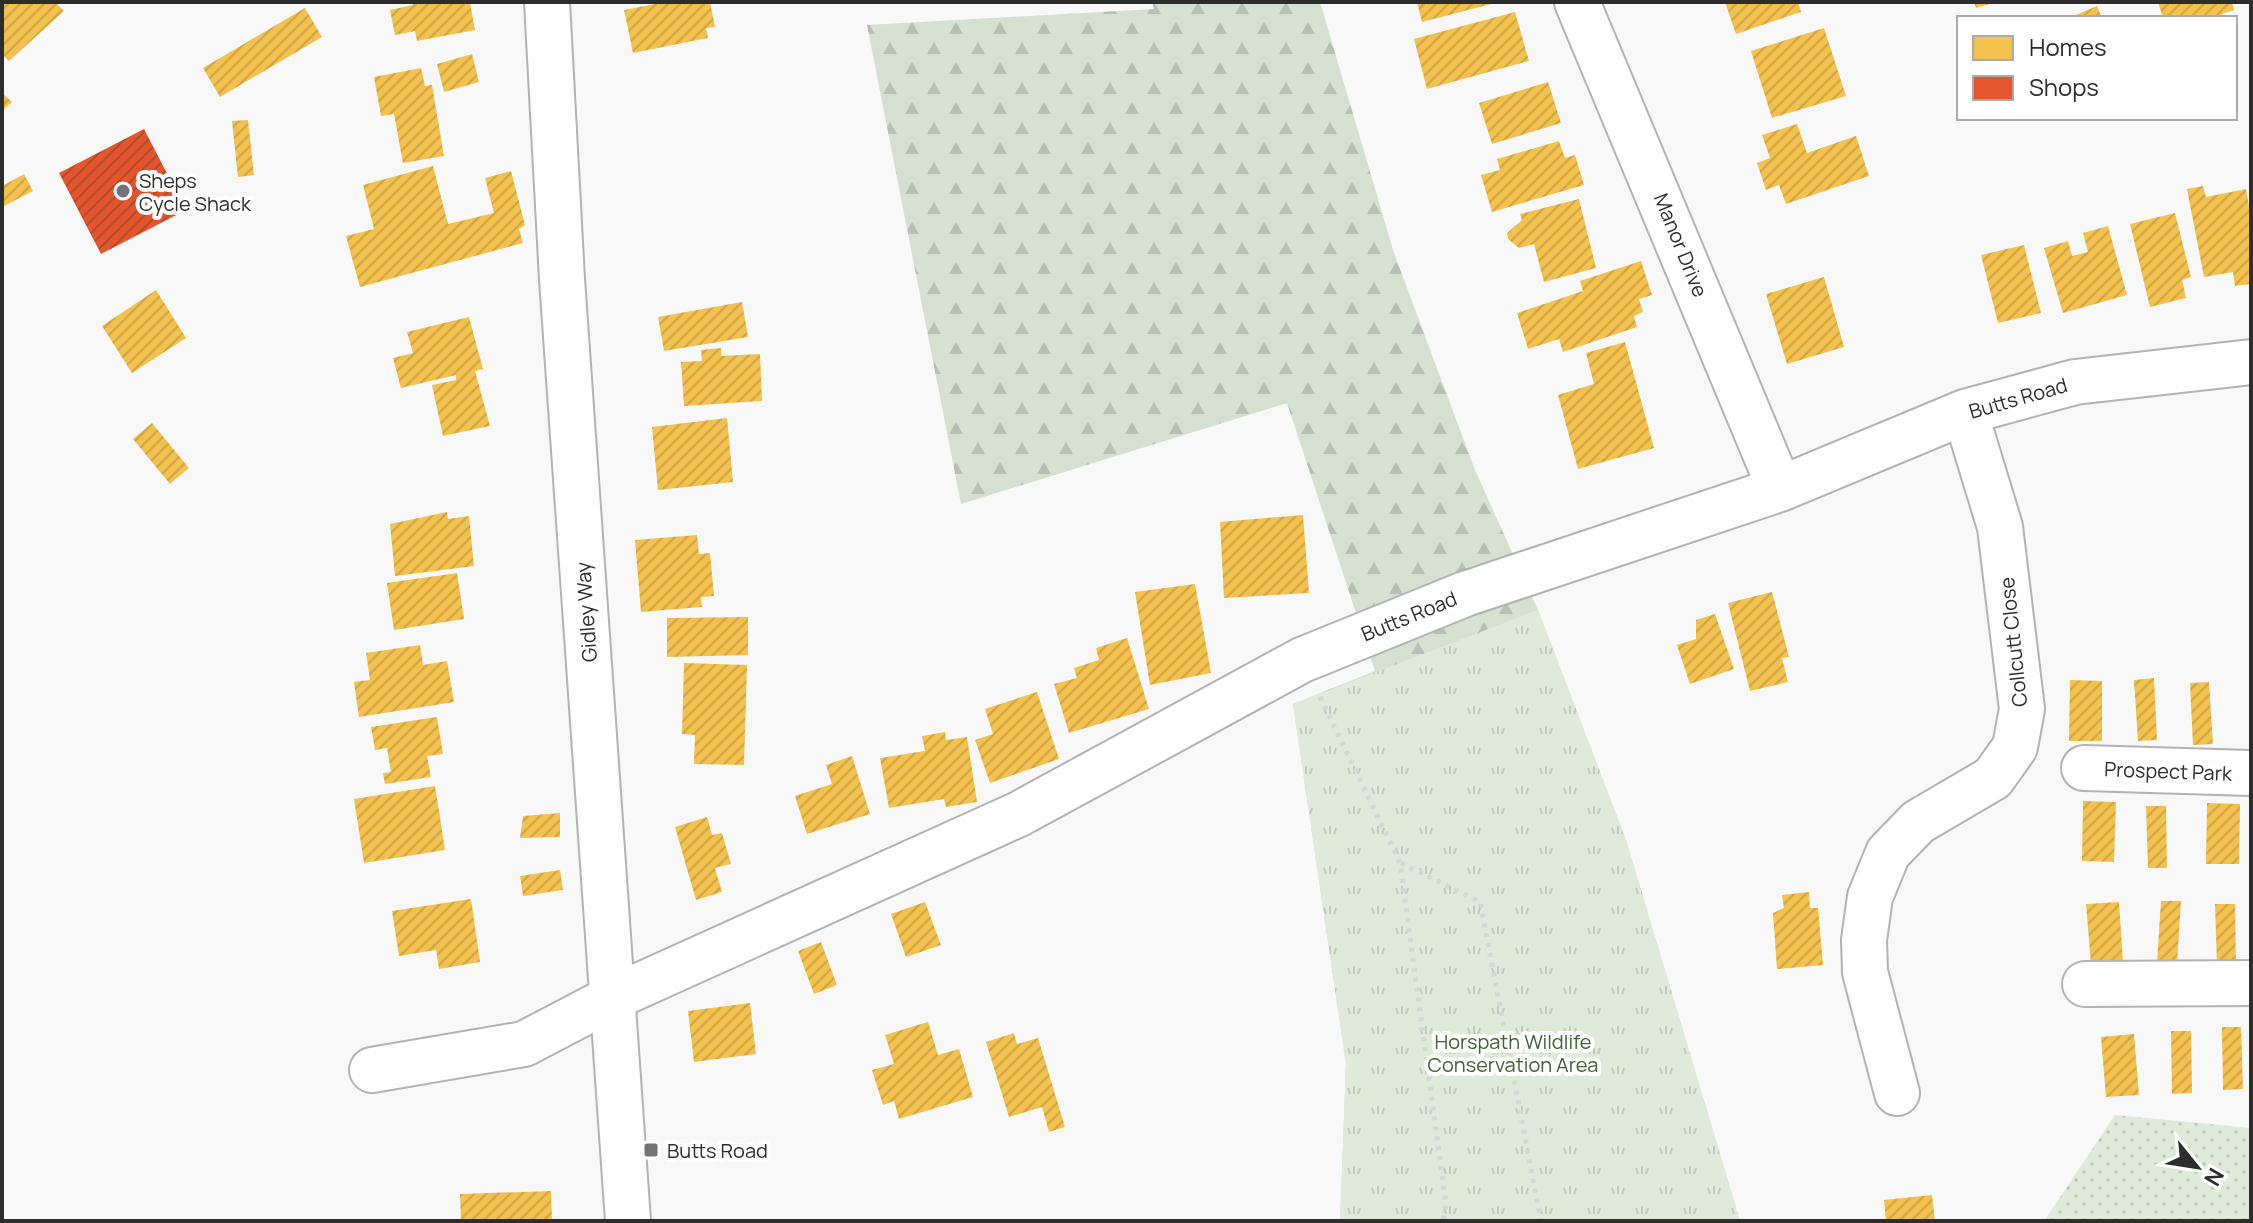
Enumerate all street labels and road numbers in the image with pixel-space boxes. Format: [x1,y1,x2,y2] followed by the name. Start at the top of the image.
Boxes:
[1648,189,1714,301] street label: Manor Drive
[1966,371,2070,425] street label: Butts Road
[569,561,603,663] street label: Gidley Way
[1993,576,2033,708] street label: Collcutt Close
[1357,585,1461,647] street label: Butts Road
[2104,755,2233,787] street label: Prospect Park

